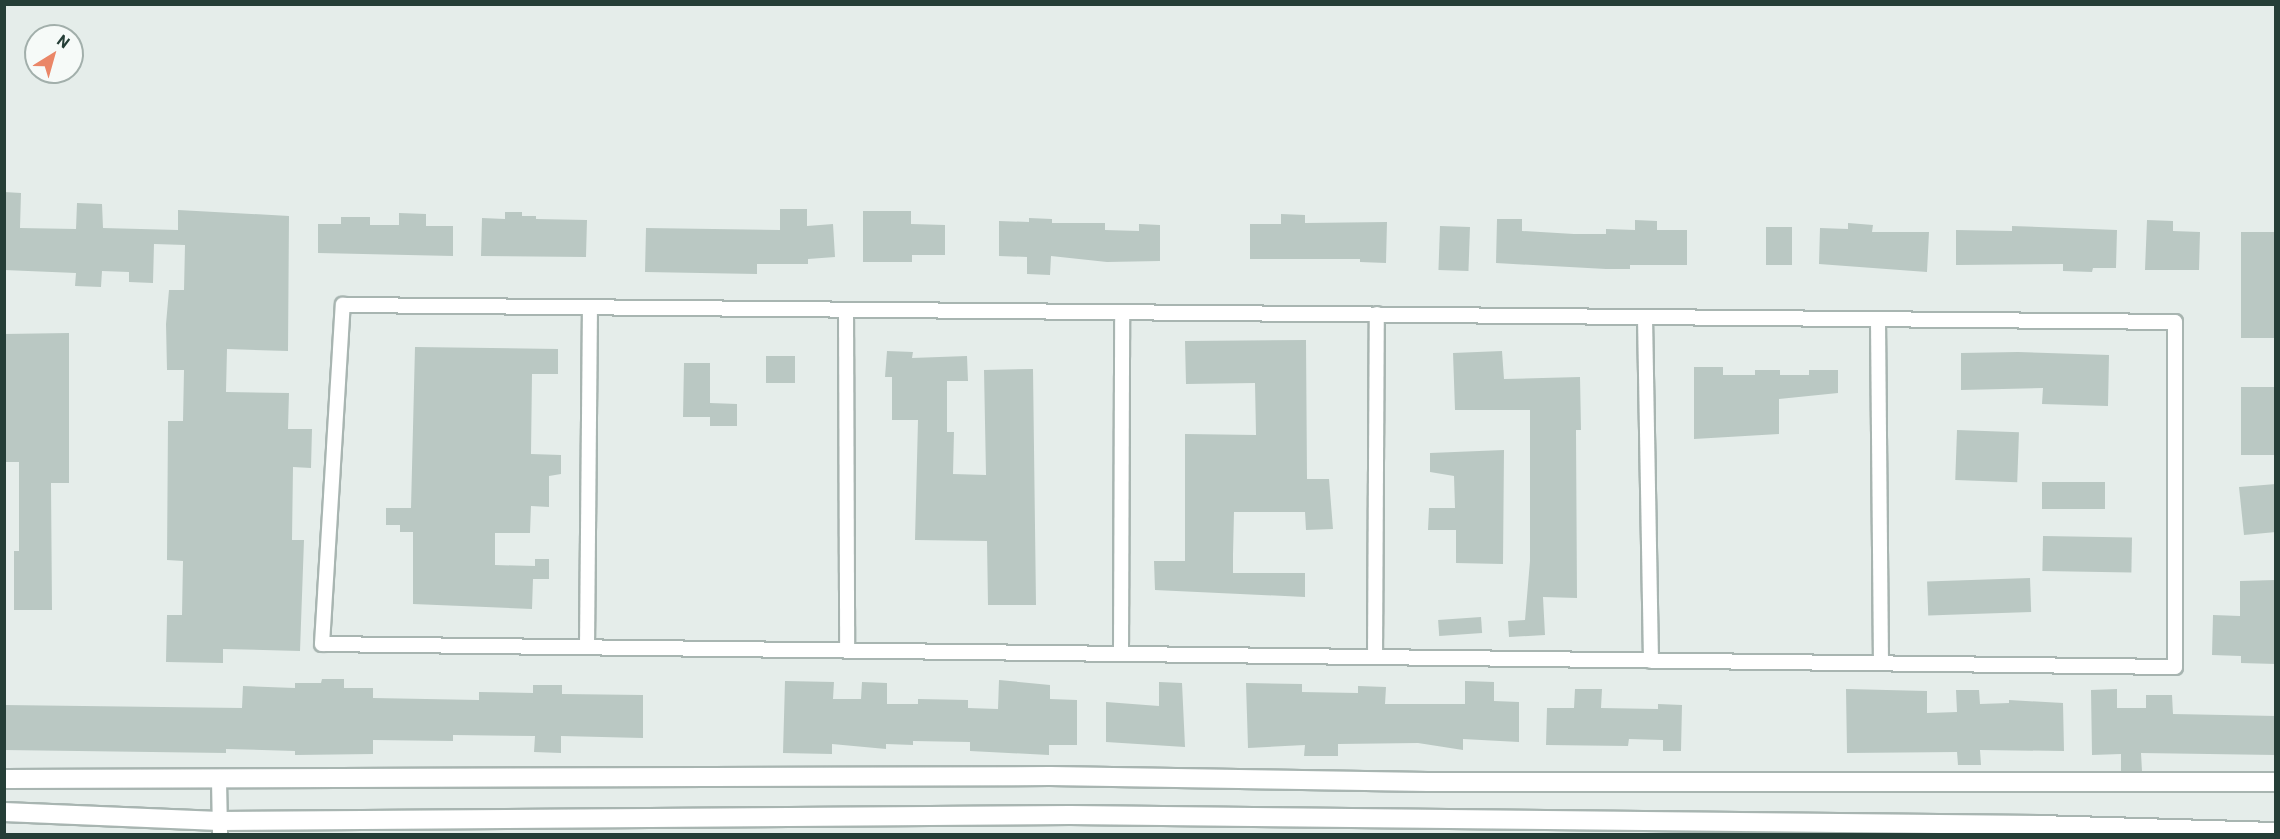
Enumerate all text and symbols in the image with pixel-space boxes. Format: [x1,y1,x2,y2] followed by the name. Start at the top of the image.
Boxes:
[24,24,84,84] north arrow
[54,30,74,52] text: N

